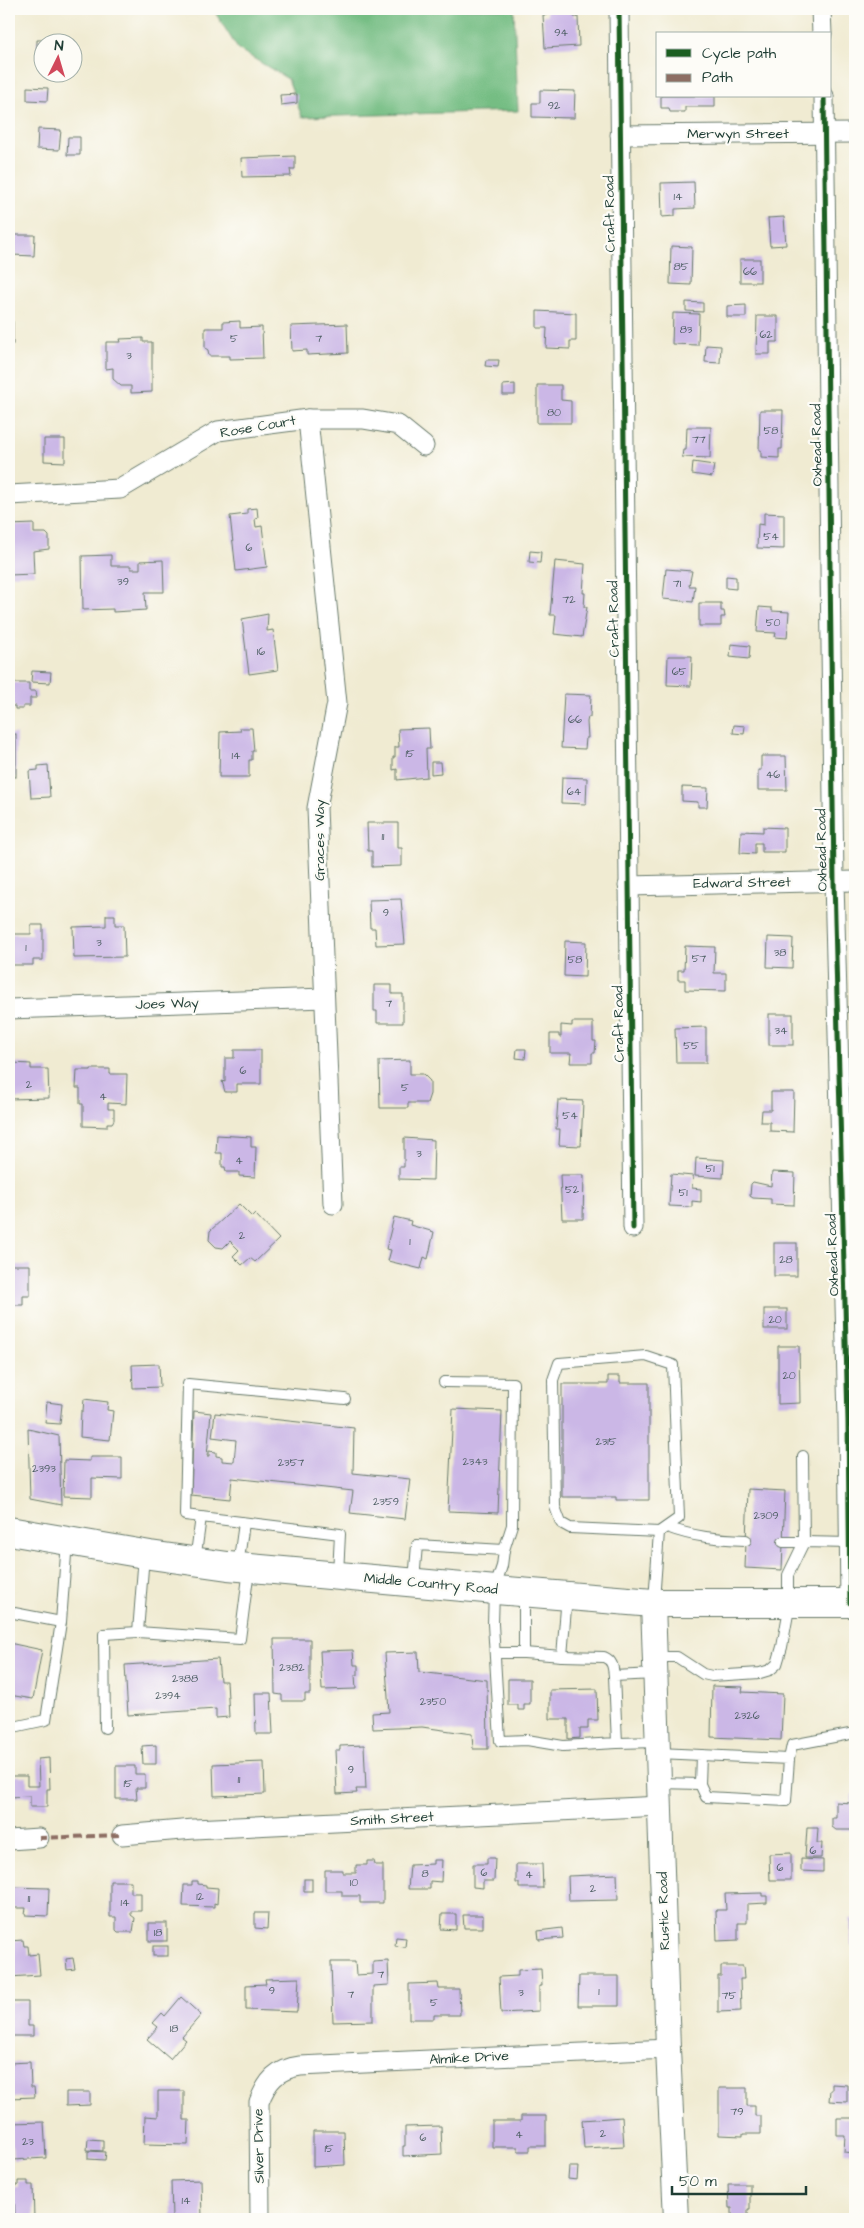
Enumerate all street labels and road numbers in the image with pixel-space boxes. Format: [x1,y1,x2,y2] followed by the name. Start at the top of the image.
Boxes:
[687,124,789,144] street label: Merwyn Street
[599,176,621,252] street label: Craft Road
[806,404,828,486] street label: Oxhead Road
[219,410,298,443] street label: Rose Court
[603,581,625,657] street label: Craft Road
[310,799,330,881] street label: Graces Way
[811,809,833,891] street label: Oxhead Road
[693,872,791,894] street label: Edward Street
[608,986,630,1062] street label: Craft Road
[135,993,199,1015] street label: Joes Way
[822,1213,844,1297] street label: Oxhead Road
[363,1568,499,1600] street label: Middle Country Road
[350,1807,435,1831] street label: Smith Street
[653,1871,675,1951] street label: Rustic Road
[429,2046,510,2070] street label: Almike Drive
[248,2108,270,2184] street label: Silver Drive

